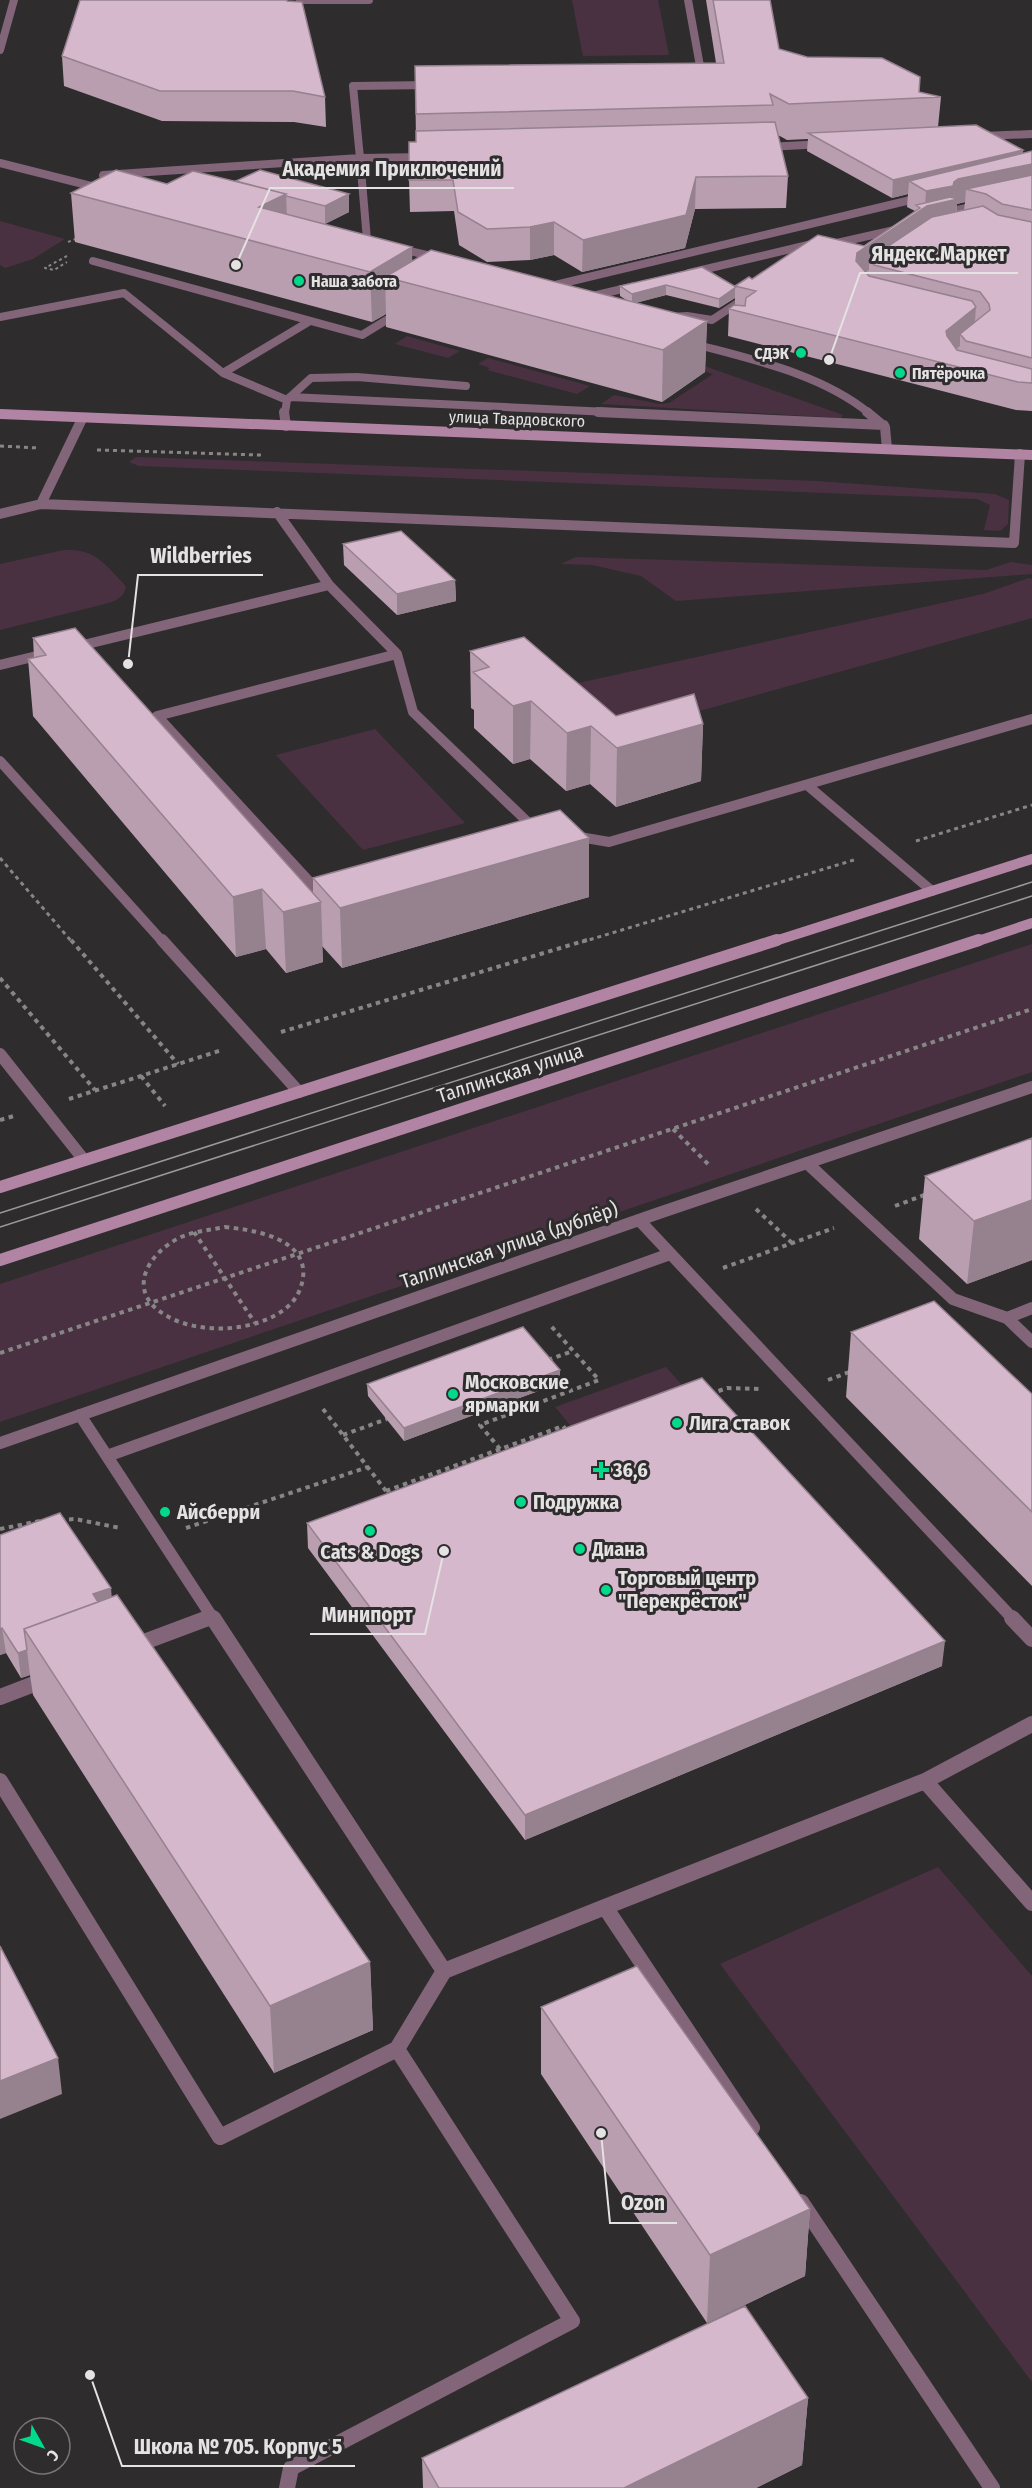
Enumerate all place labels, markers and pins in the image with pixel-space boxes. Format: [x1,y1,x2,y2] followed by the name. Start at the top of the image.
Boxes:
[270,149,514,188] callout: Академия Приключений
[860,234,1018,273] callout: Яндекс.Маркет
[311,272,397,291] place label: Наша забота
[292,274,306,288] marker: Наша забота
[754,344,790,363] place label: СДЭК
[794,346,808,360] marker: СДЭК
[912,364,985,383] place label: Пятёрочка
[893,366,907,380] marker: Пятёрочка
[138,536,263,575] callout: Wildberries
[465,1370,569,1417] place label: Московские ярмарки
[446,1387,460,1401] marker: Московские ярмарки
[689,1411,791,1435] place label: Лига ставок
[670,1416,684,1430] marker: Лига ставок
[612,1458,648,1482] place label: 36,6
[594,1463,608,1477] marker: 36,6
[533,1490,619,1514] place label: Подружка
[514,1495,528,1509] marker: Подружка
[176,1500,260,1524] place label: Айсберри
[158,1505,172,1519] marker: Айсберри
[363,1524,377,1538] marker: Cats & Dogs
[591,1537,645,1561] place label: Диана
[320,1540,420,1564] place label: Cats & Dogs
[573,1542,587,1556] marker: Диана
[618,1566,756,1613] place label: Торговый центр "Перекрёсток"
[599,1583,613,1597] marker: Торговый центр "Перекрёсток"
[310,1595,425,1634] callout: Минипорт
[610,2184,677,2223] callout: Ozon
[122,2427,355,2466] callout: Школа № 705. Корпус 5

